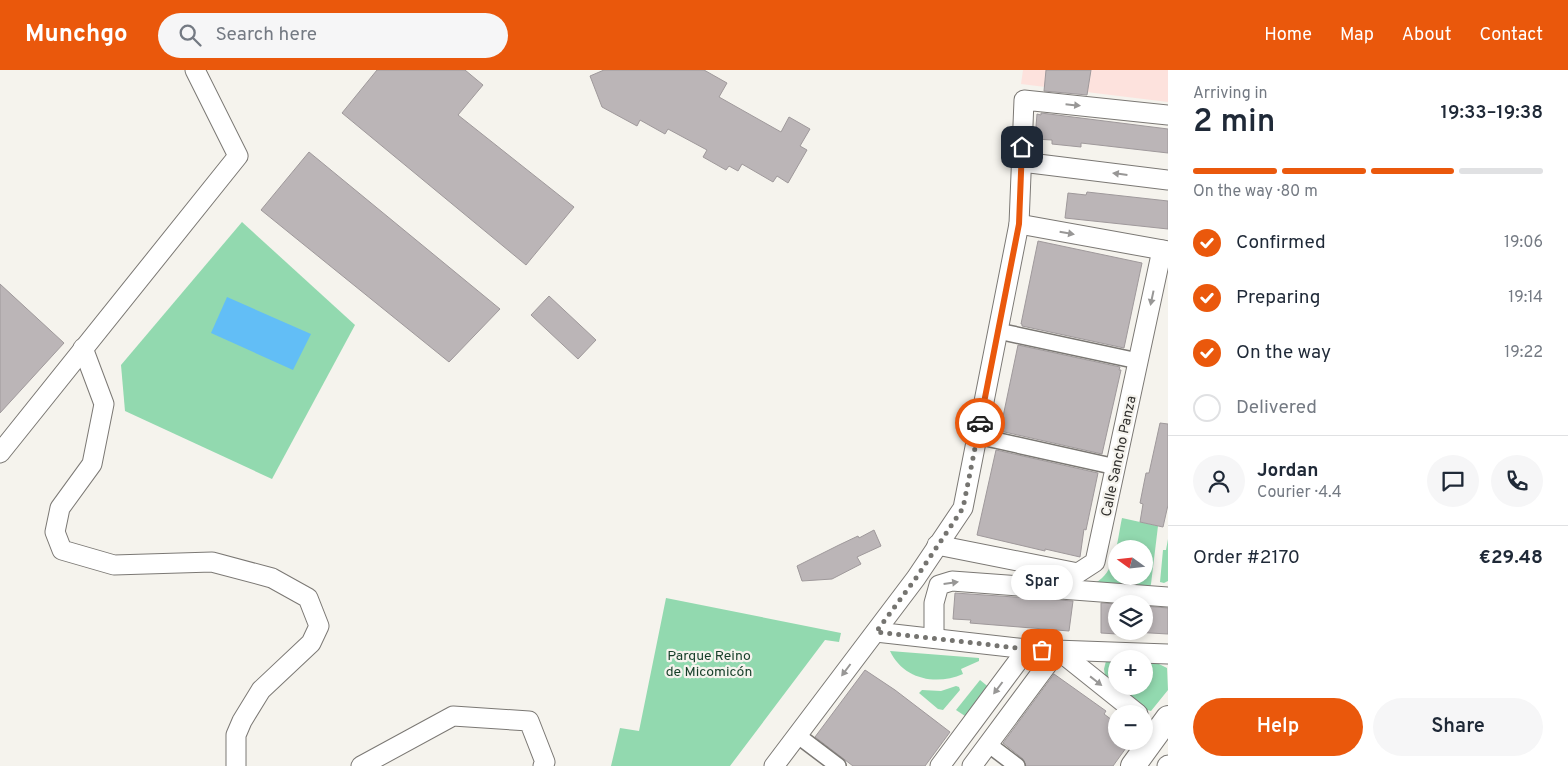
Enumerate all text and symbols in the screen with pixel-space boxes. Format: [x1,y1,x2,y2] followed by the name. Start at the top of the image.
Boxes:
[158,13,508,58] search box
[25,20,128,50] text: Munchgo
[176,21,204,49] icon: search
[216,23,317,47] text: Search here
[1264,24,1312,47] text: Home
[1340,24,1374,47] text: Map
[1402,24,1451,47] text: About
[1479,24,1543,47] text: Contact
[1193,84,1268,104] text: Arriving in
[1065,101,1081,109] one-way arrow
[1440,101,1543,125] text: 19:33–19:38
[1193,103,1275,143] text: 2 min
[1001,126,1043,168] pin
[1008,133,1036,161] icon: home
[1111,170,1127,178] one-way arrow
[1193,182,1318,202] text: On the way · 80 m
[1060,229,1076,237] one-way arrow
[1193,229,1221,257] icon: check
[1236,231,1326,255] text: Confirmed
[1504,233,1543,253] text: 19:06
[1193,284,1221,312] icon: check
[1236,286,1320,310] text: Preparing
[1508,288,1543,308] text: 19:14
[1148,290,1156,305] one-way arrow
[1193,339,1221,367] icon: check
[1236,341,1331,365] text: On the way
[1504,343,1543,363] text: 19:22
[1098,394,1141,518] street label: Calle Sancho Panza
[1236,396,1317,420] text: Delivered
[955,398,1005,448] courier
[966,409,994,437] icon: car
[1193,455,1245,507] button: person
[1427,455,1479,507] button: chat
[1491,455,1543,507] button: phone
[1257,459,1319,483] text: Jordan
[1257,483,1342,503] text: Courier · 4.4
[1108,540,1152,585] north arrow
[1108,540,1153,750] map controls
[1193,546,1300,570] text: Order #2170
[1479,546,1543,570] text: €29.48
[1011,565,1073,600] callout: Spar
[1025,572,1059,592] text: Spar
[944,579,960,587] one-way arrow
[1108,595,1153,640] button: layers
[1021,629,1063,671] pin
[1028,636,1056,664] icon: bag
[666,648,752,681] park label: Parque Reino de Micomicón
[1108,650,1153,695] button: +
[841,663,852,676] one-way arrow
[1089,675,1102,686] one-way arrow
[993,681,1003,695] one-way arrow
[1193,698,1363,756] button: Help
[1373,698,1543,756] button: Share
[1108,705,1153,750] button: −

